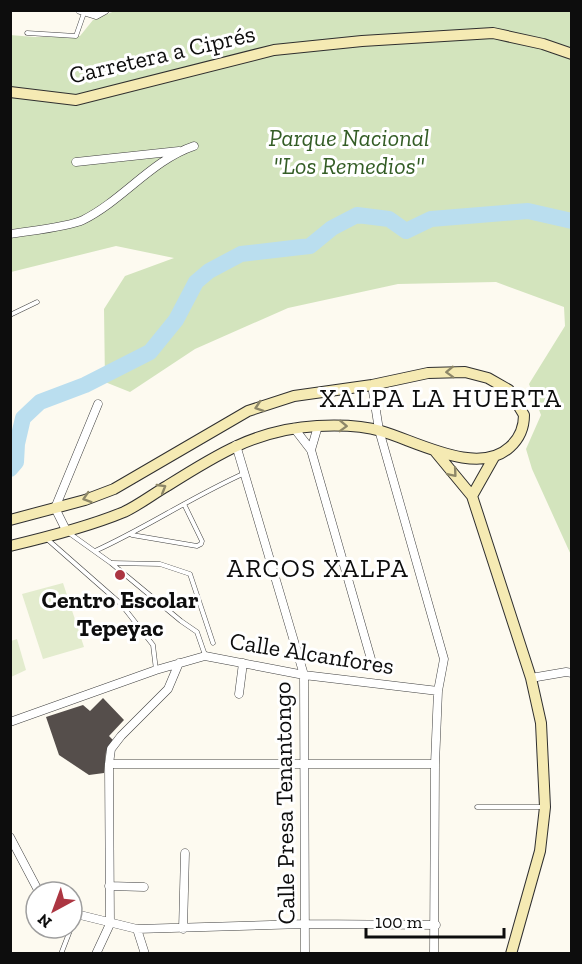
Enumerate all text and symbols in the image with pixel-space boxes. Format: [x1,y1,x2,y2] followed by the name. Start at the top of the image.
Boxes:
[66,18,258,90] street label: Carretera a Ciprés
[268,123,430,180] park label: Parque Nacional "Los Remedios"
[446,366,455,379] one-way arrow
[320,382,562,414] district label: XALPA LA HUERTA
[254,400,265,413] one-way arrow
[338,420,347,433] one-way arrow
[446,466,457,477] one-way arrow
[156,484,166,496] one-way arrow
[82,491,93,504] one-way arrow
[227,552,409,584] district label: ARCOS XALPA
[113,568,127,582] marker: Centro Escolar Tepeyac
[41,585,199,642] place label: Centro Escolar Tepeyac
[228,626,396,680] street label: Calle Alcanfores
[267,681,301,925] street label: Calle Presa Tenantongo
[24,880,84,940] north arrow
[366,901,504,939] scale bar
[34,910,55,932] text: N
[375,911,423,933] text: 100 m

